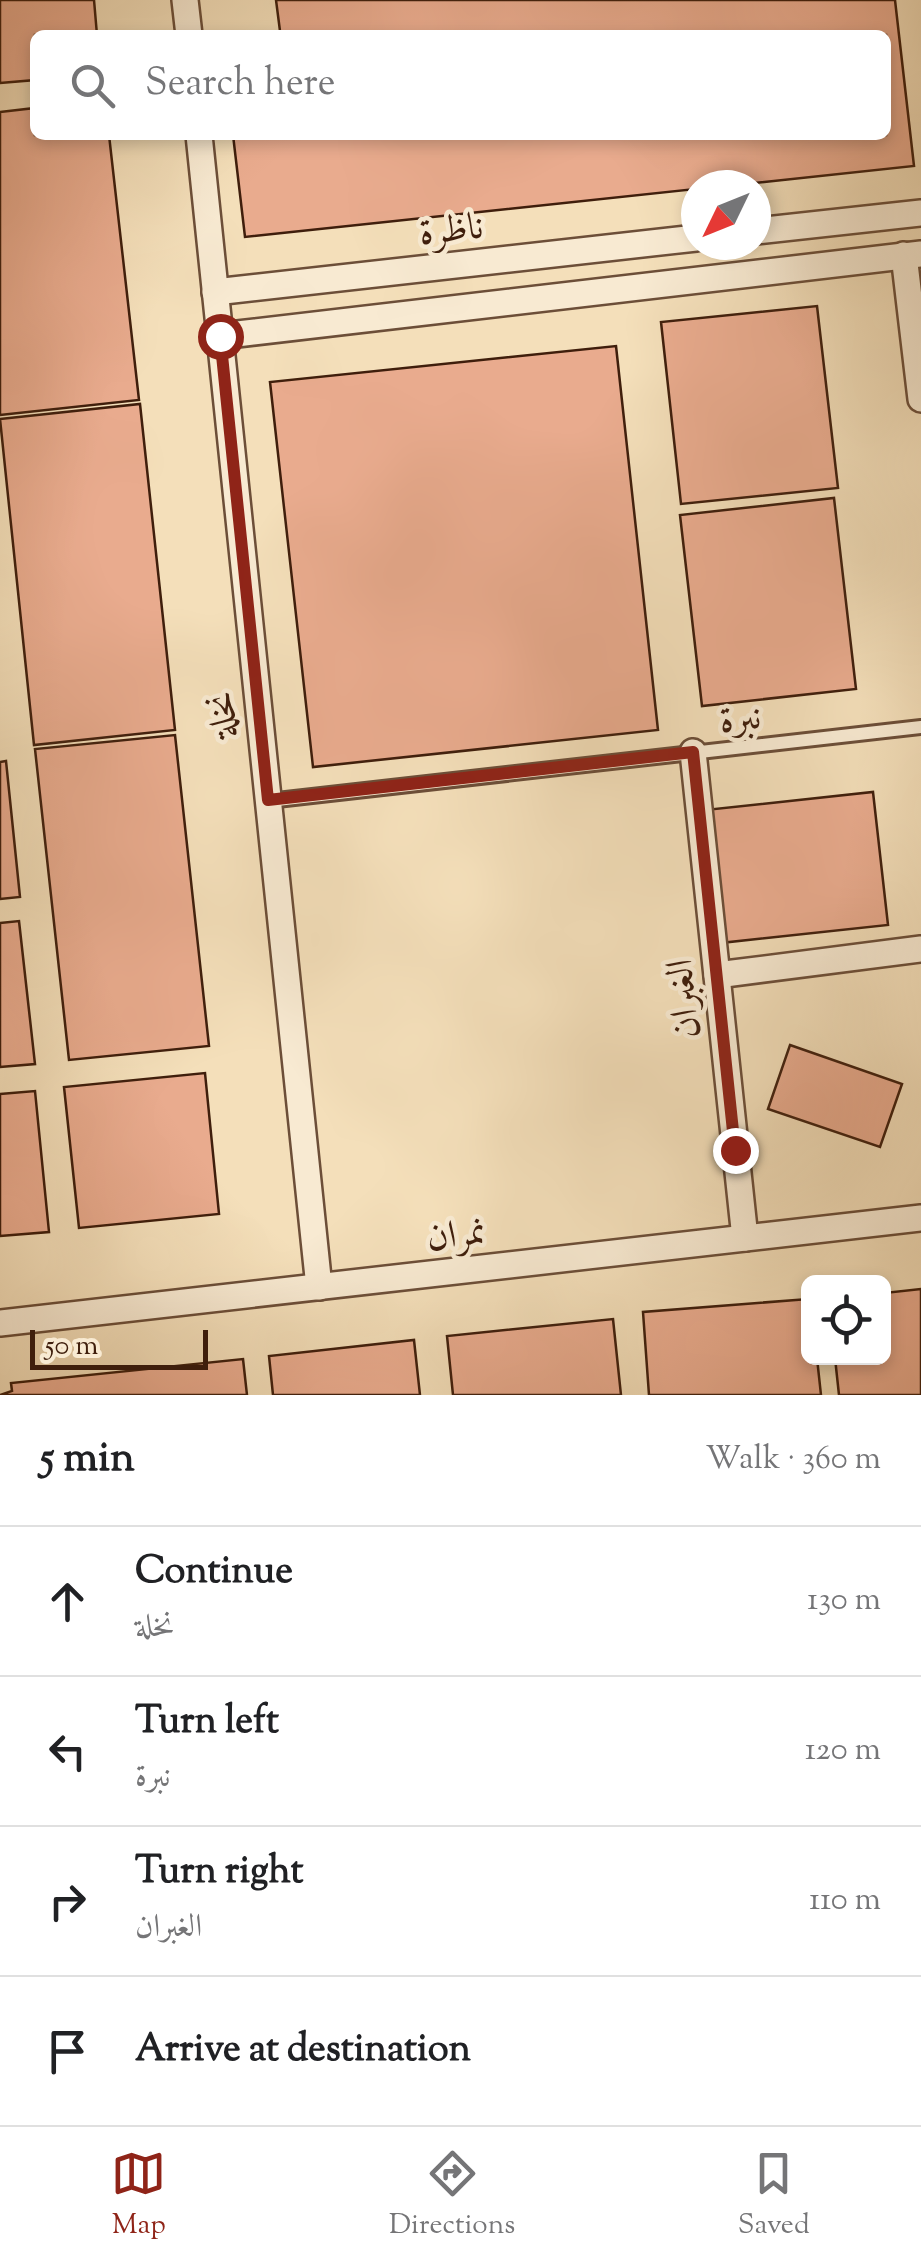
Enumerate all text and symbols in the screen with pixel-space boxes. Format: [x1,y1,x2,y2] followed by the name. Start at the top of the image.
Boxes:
[30,30,891,140] search box
[65,58,120,113] icon: search
[145,58,336,112] text: Search here
[681,170,771,260] north arrow
[417,202,486,262] street label: ناظرة
[198,314,244,360] route start
[197,688,255,743] street label: نخلة
[717,692,764,750] street label: نبرة
[655,956,717,1041] street label: الغبران
[713,1128,759,1174] route end
[424,1207,489,1267] street label: نمران
[801,1275,891,1365] map controls
[801,1275,891,1365] button: locate
[30,1325,208,1370] scale bar
[45,1327,99,1367] text: 50 m
[40,1430,135,1490] text: 5 min
[705,1437,881,1483] text: Walk · 360 m
[135,1546,293,1600] text: Continue
[40,1574,95,1629] icon: ahead
[807,1578,881,1624] text: 130 m
[135,1605,174,1651] text: نخلة
[135,1696,279,1750] text: Turn left
[40,1724,95,1779] icon: left
[805,1728,881,1774] text: 120 m
[135,1755,170,1801] text: نبرة
[135,1846,303,1900] text: Turn right
[40,1874,95,1929] icon: right
[809,1878,881,1924] text: 110 m
[135,1905,202,1951] text: الغبران
[40,2024,95,2079] icon: arrive
[135,2024,471,2078] text: Arrive at destination
[111,2146,166,2246] tab: Map
[389,2146,515,2246] tab: Directions
[738,2146,810,2246] tab: Saved

